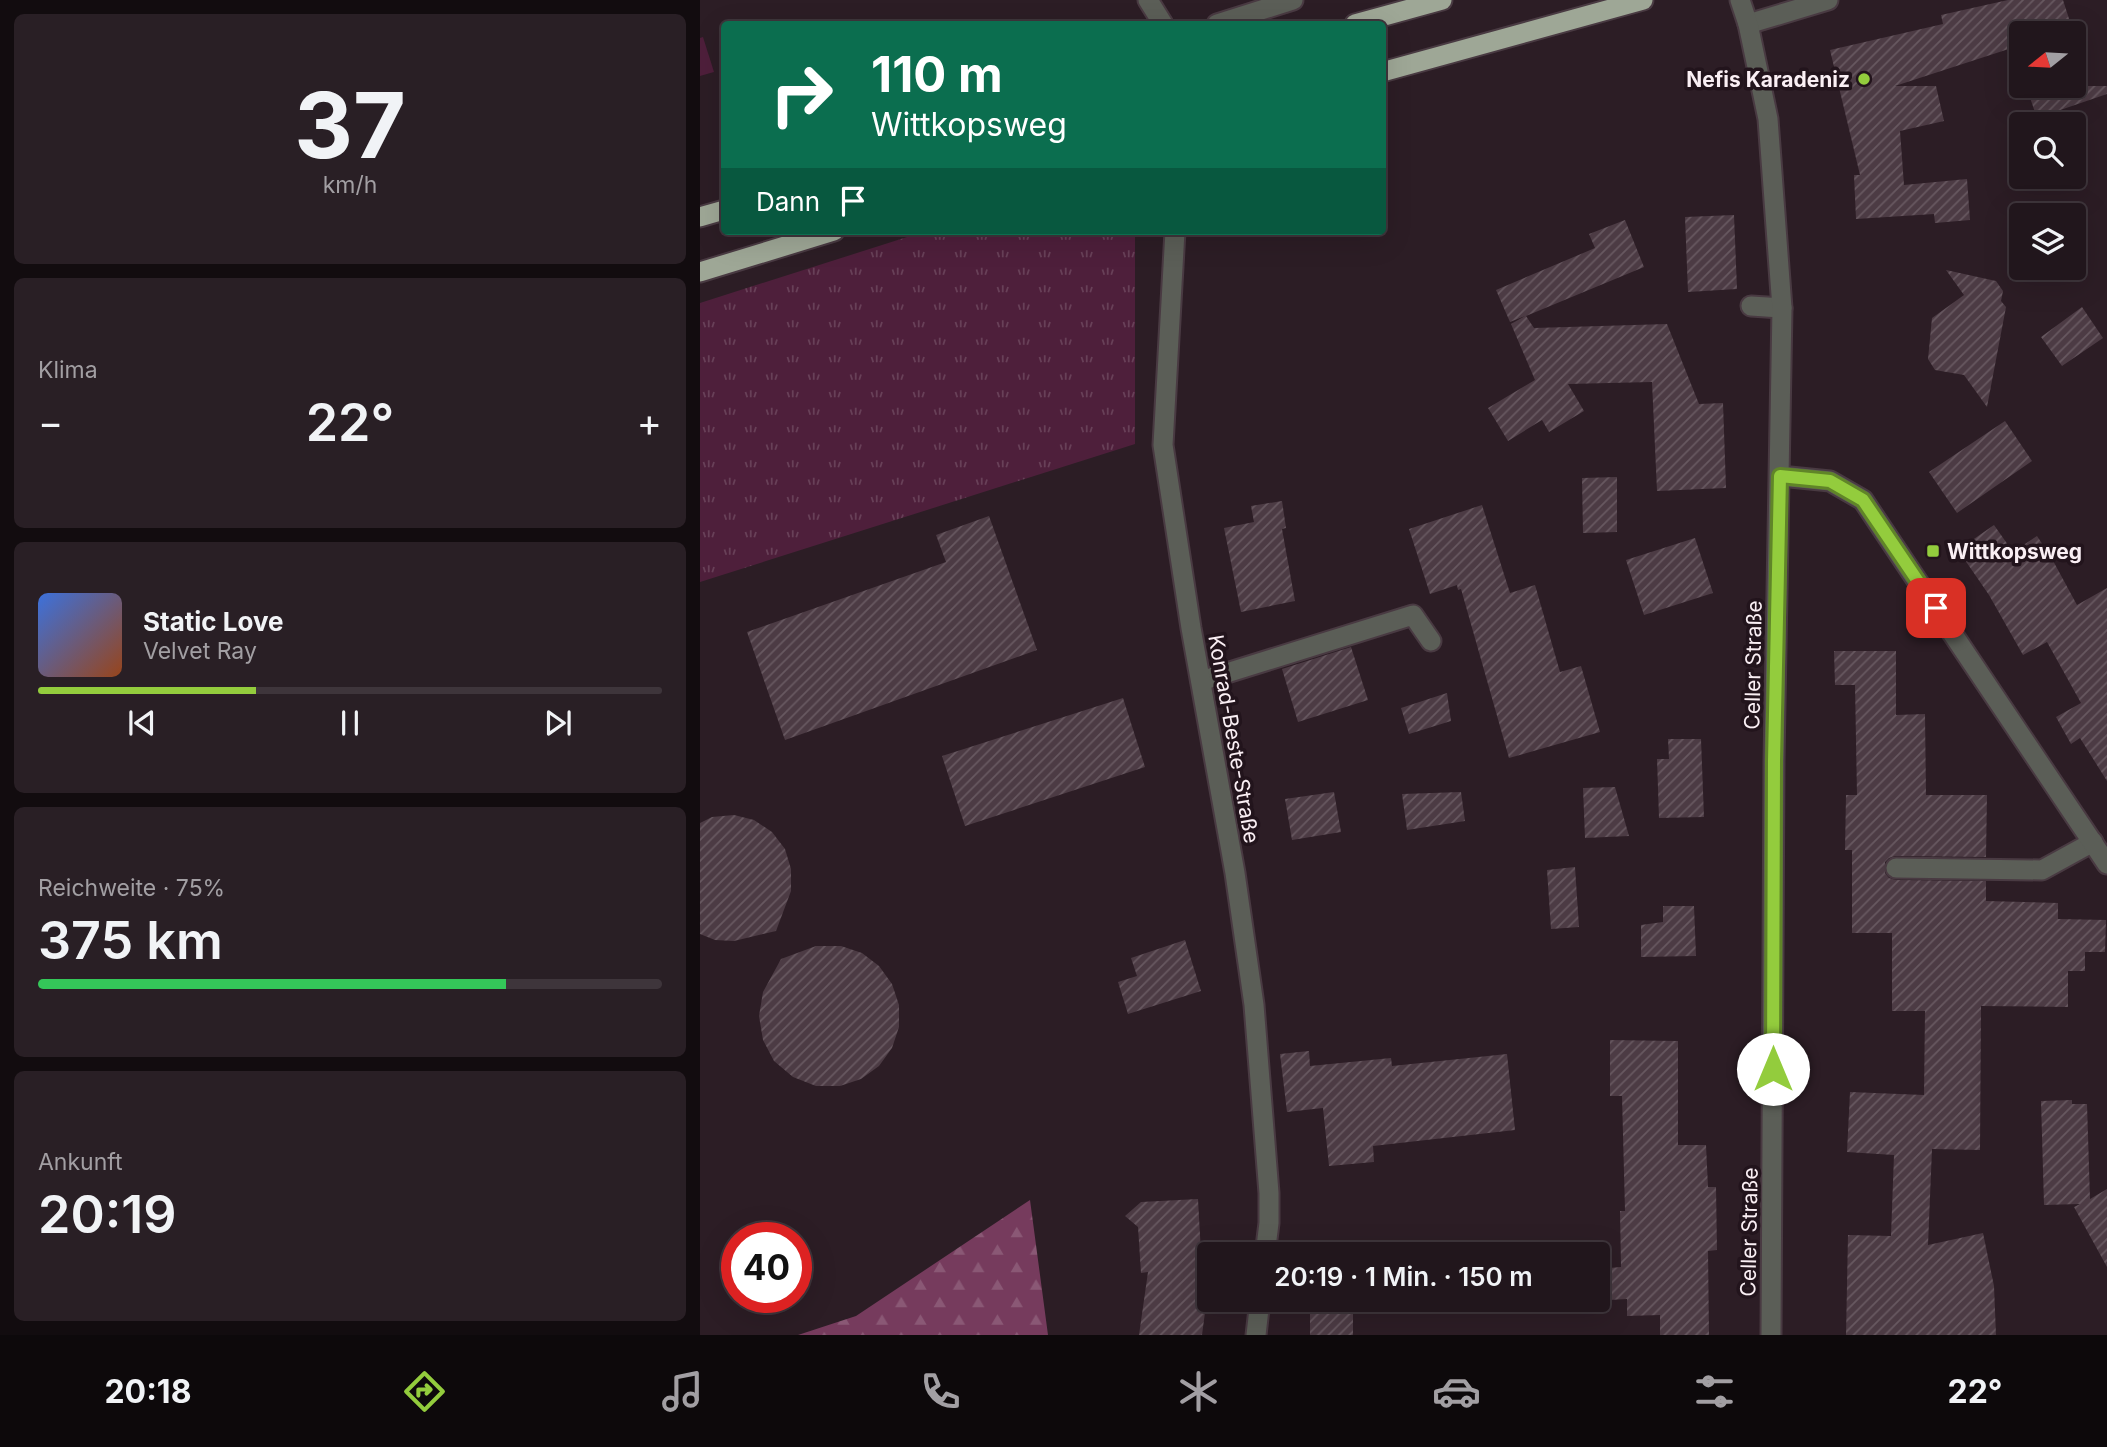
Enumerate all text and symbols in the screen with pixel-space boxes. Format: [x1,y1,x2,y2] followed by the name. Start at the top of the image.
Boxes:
[2009,21,2086,98] north arrow
[2009,21,2086,280] map controls
[871,45,1003,104] text: 110 m
[756,49,847,140] icon: right
[1686,67,1850,92] place label: Nefis Karadeniz
[294,70,406,180] text: 37
[1856,71,1872,87] marker: Nefis Karadeniz
[871,105,1067,144] text: Wittkopsweg
[2009,112,2086,189] button: search
[323,171,377,199] text: km/h
[834,182,872,220] icon: arrive
[756,186,820,217] text: Dann
[2009,203,2086,280] button: layers
[38,356,98,384] text: Klima
[306,391,394,454] text: 22°
[38,399,63,445] text: −
[637,399,662,445] text: +
[1947,539,2082,564] place label: Wittkopsweg
[1925,543,1941,559] marker: Wittkopsweg
[1906,578,1966,638] pin
[1917,589,1955,627] icon: arrive
[1739,600,1767,730] street label: Celler Straße
[143,606,284,637] text: Static Love
[1203,633,1265,845] street label: Konrad-Beste-Straße
[143,637,257,665] text: Velvet Ray
[123,704,161,742] icon: previous
[331,704,369,742] icon: pause
[539,704,577,742] icon: next
[38,874,225,902] text: Reichweite · 75%
[38,909,223,972] text: 375 km
[1736,1032,1810,1106] position arrow
[38,1148,123,1176] text: Ankunft
[1735,1167,1763,1297] street label: Celler Straße
[38,1183,177,1246] text: 20:19
[721,1222,812,1313] speed limit sign: 40
[1274,1261,1533,1292] text: 20:19 · 1 Min. · 150 m
[400,1367,449,1416] icon: directions
[658,1367,707,1416] icon: music
[916,1367,965,1416] icon: phone
[1174,1367,1223,1416] icon: climate
[1432,1367,1481,1416] icon: car
[1690,1367,1739,1416] icon: filters
[104,1372,191,1411] text: 20:18
[1947,1372,2003,1411] text: 22°

